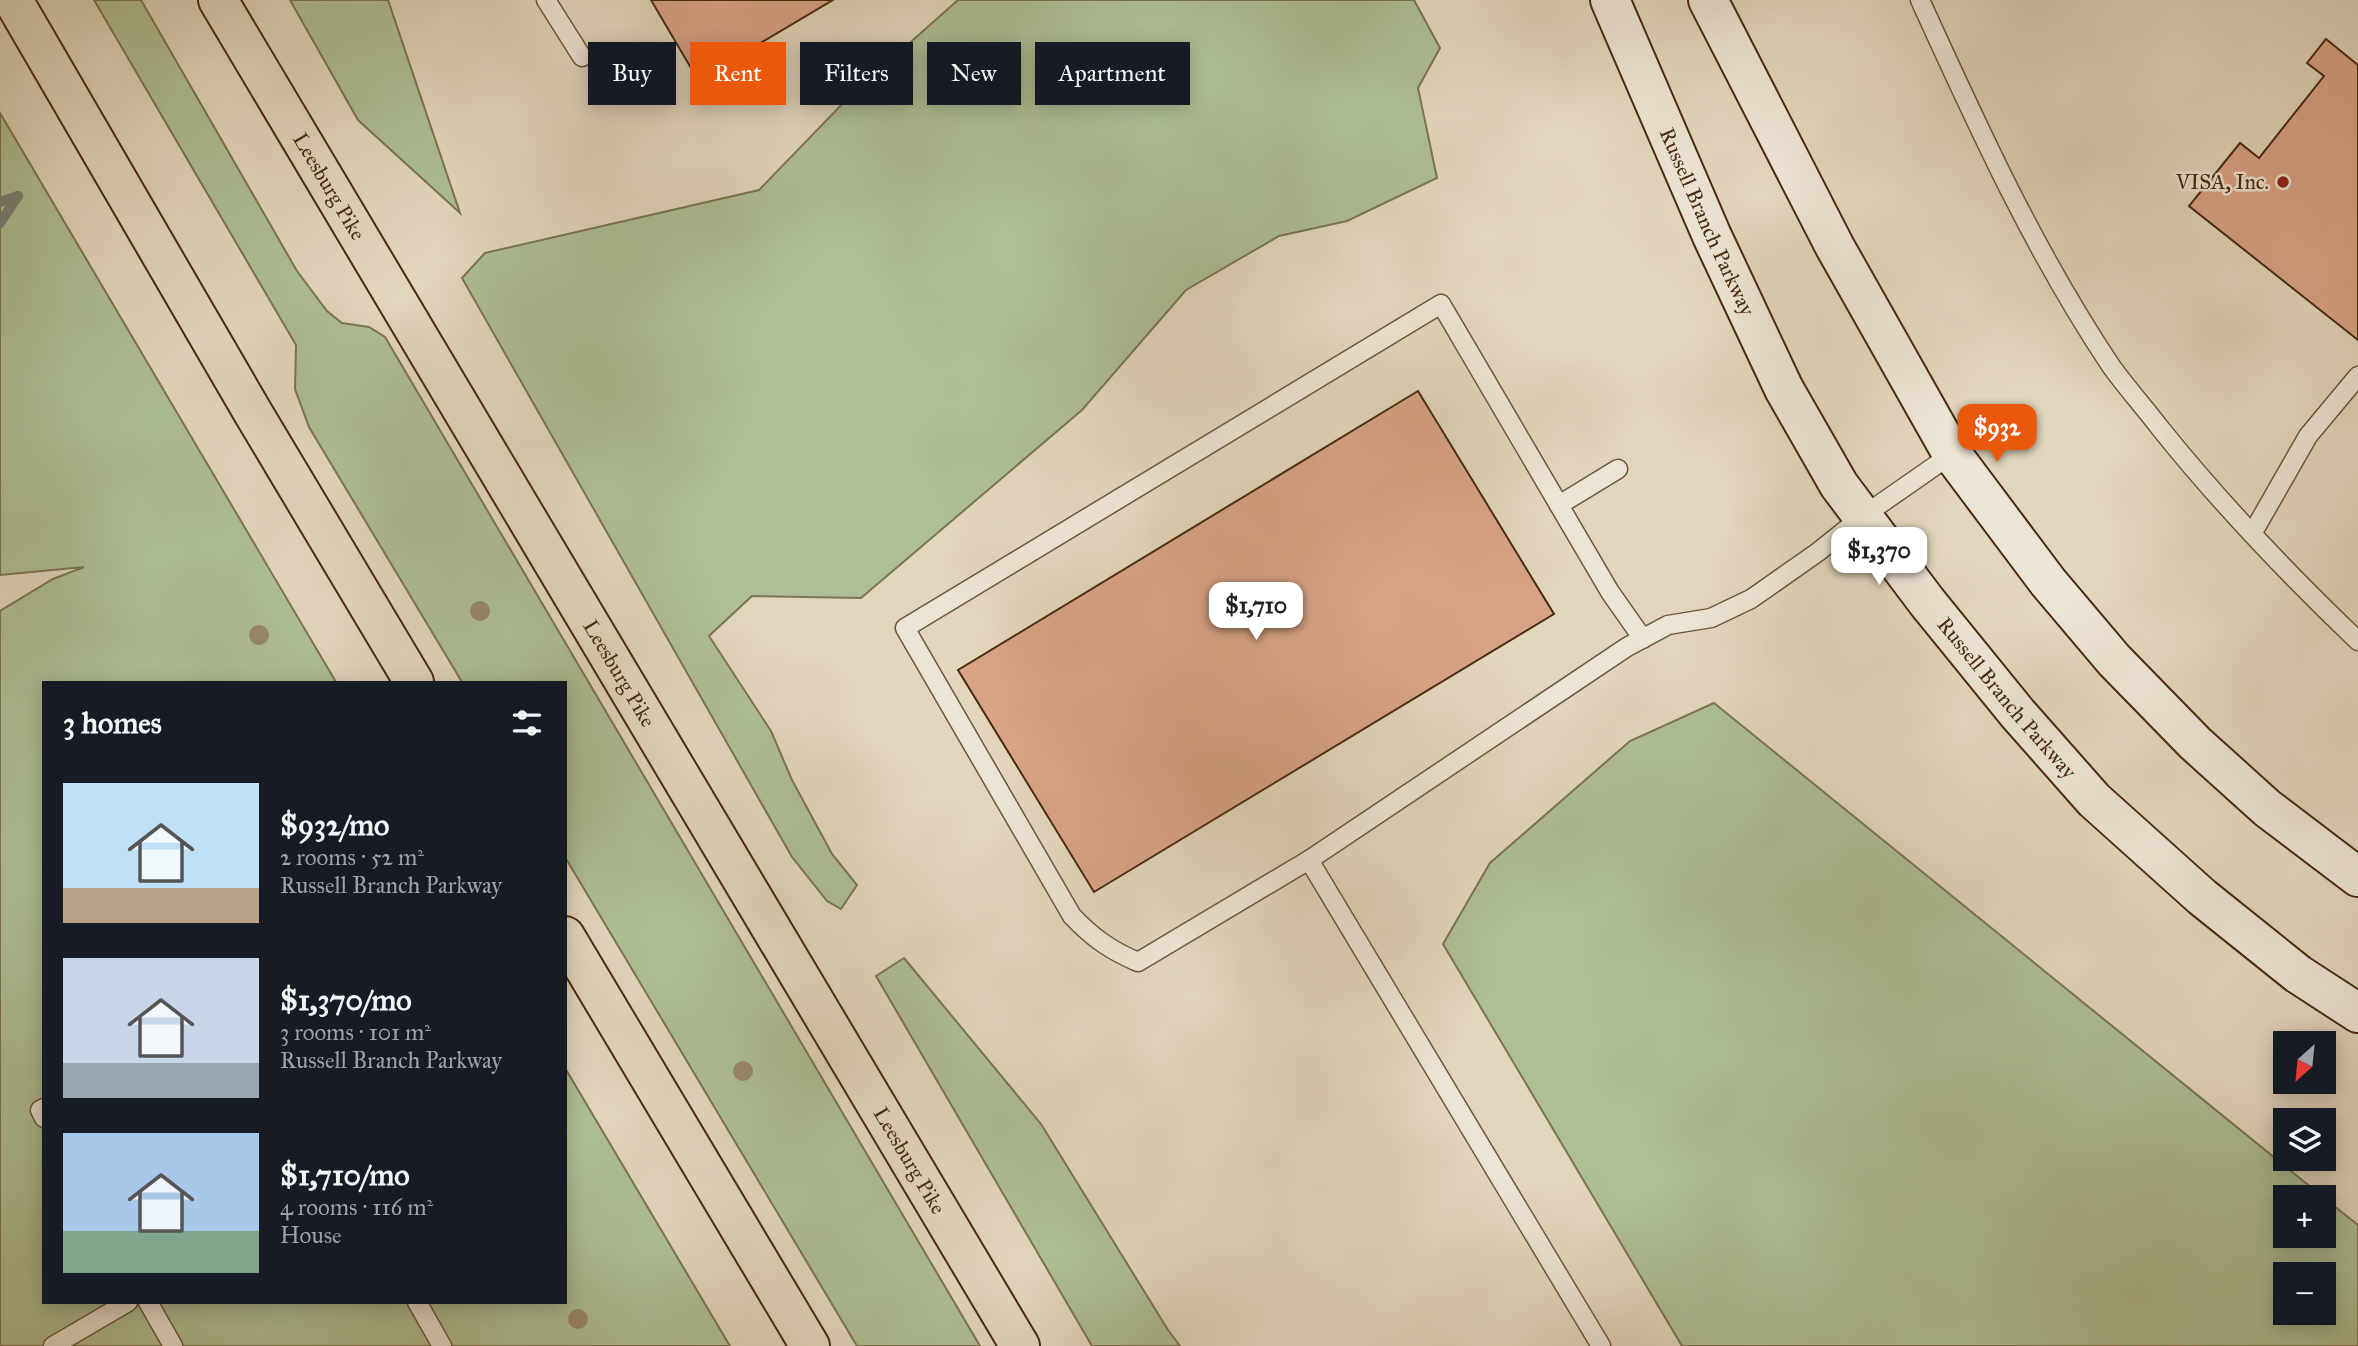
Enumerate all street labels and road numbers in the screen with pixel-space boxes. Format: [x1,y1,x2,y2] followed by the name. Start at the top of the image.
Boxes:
[1654,124,1761,321] street label: Russell Branch Parkway
[287,128,371,245] street label: Leesburg Pike
[1932,612,2083,785] street label: Russell Branch Parkway
[577,615,661,732] street label: Leesburg Pike
[868,1102,952,1219] street label: Leesburg Pike

